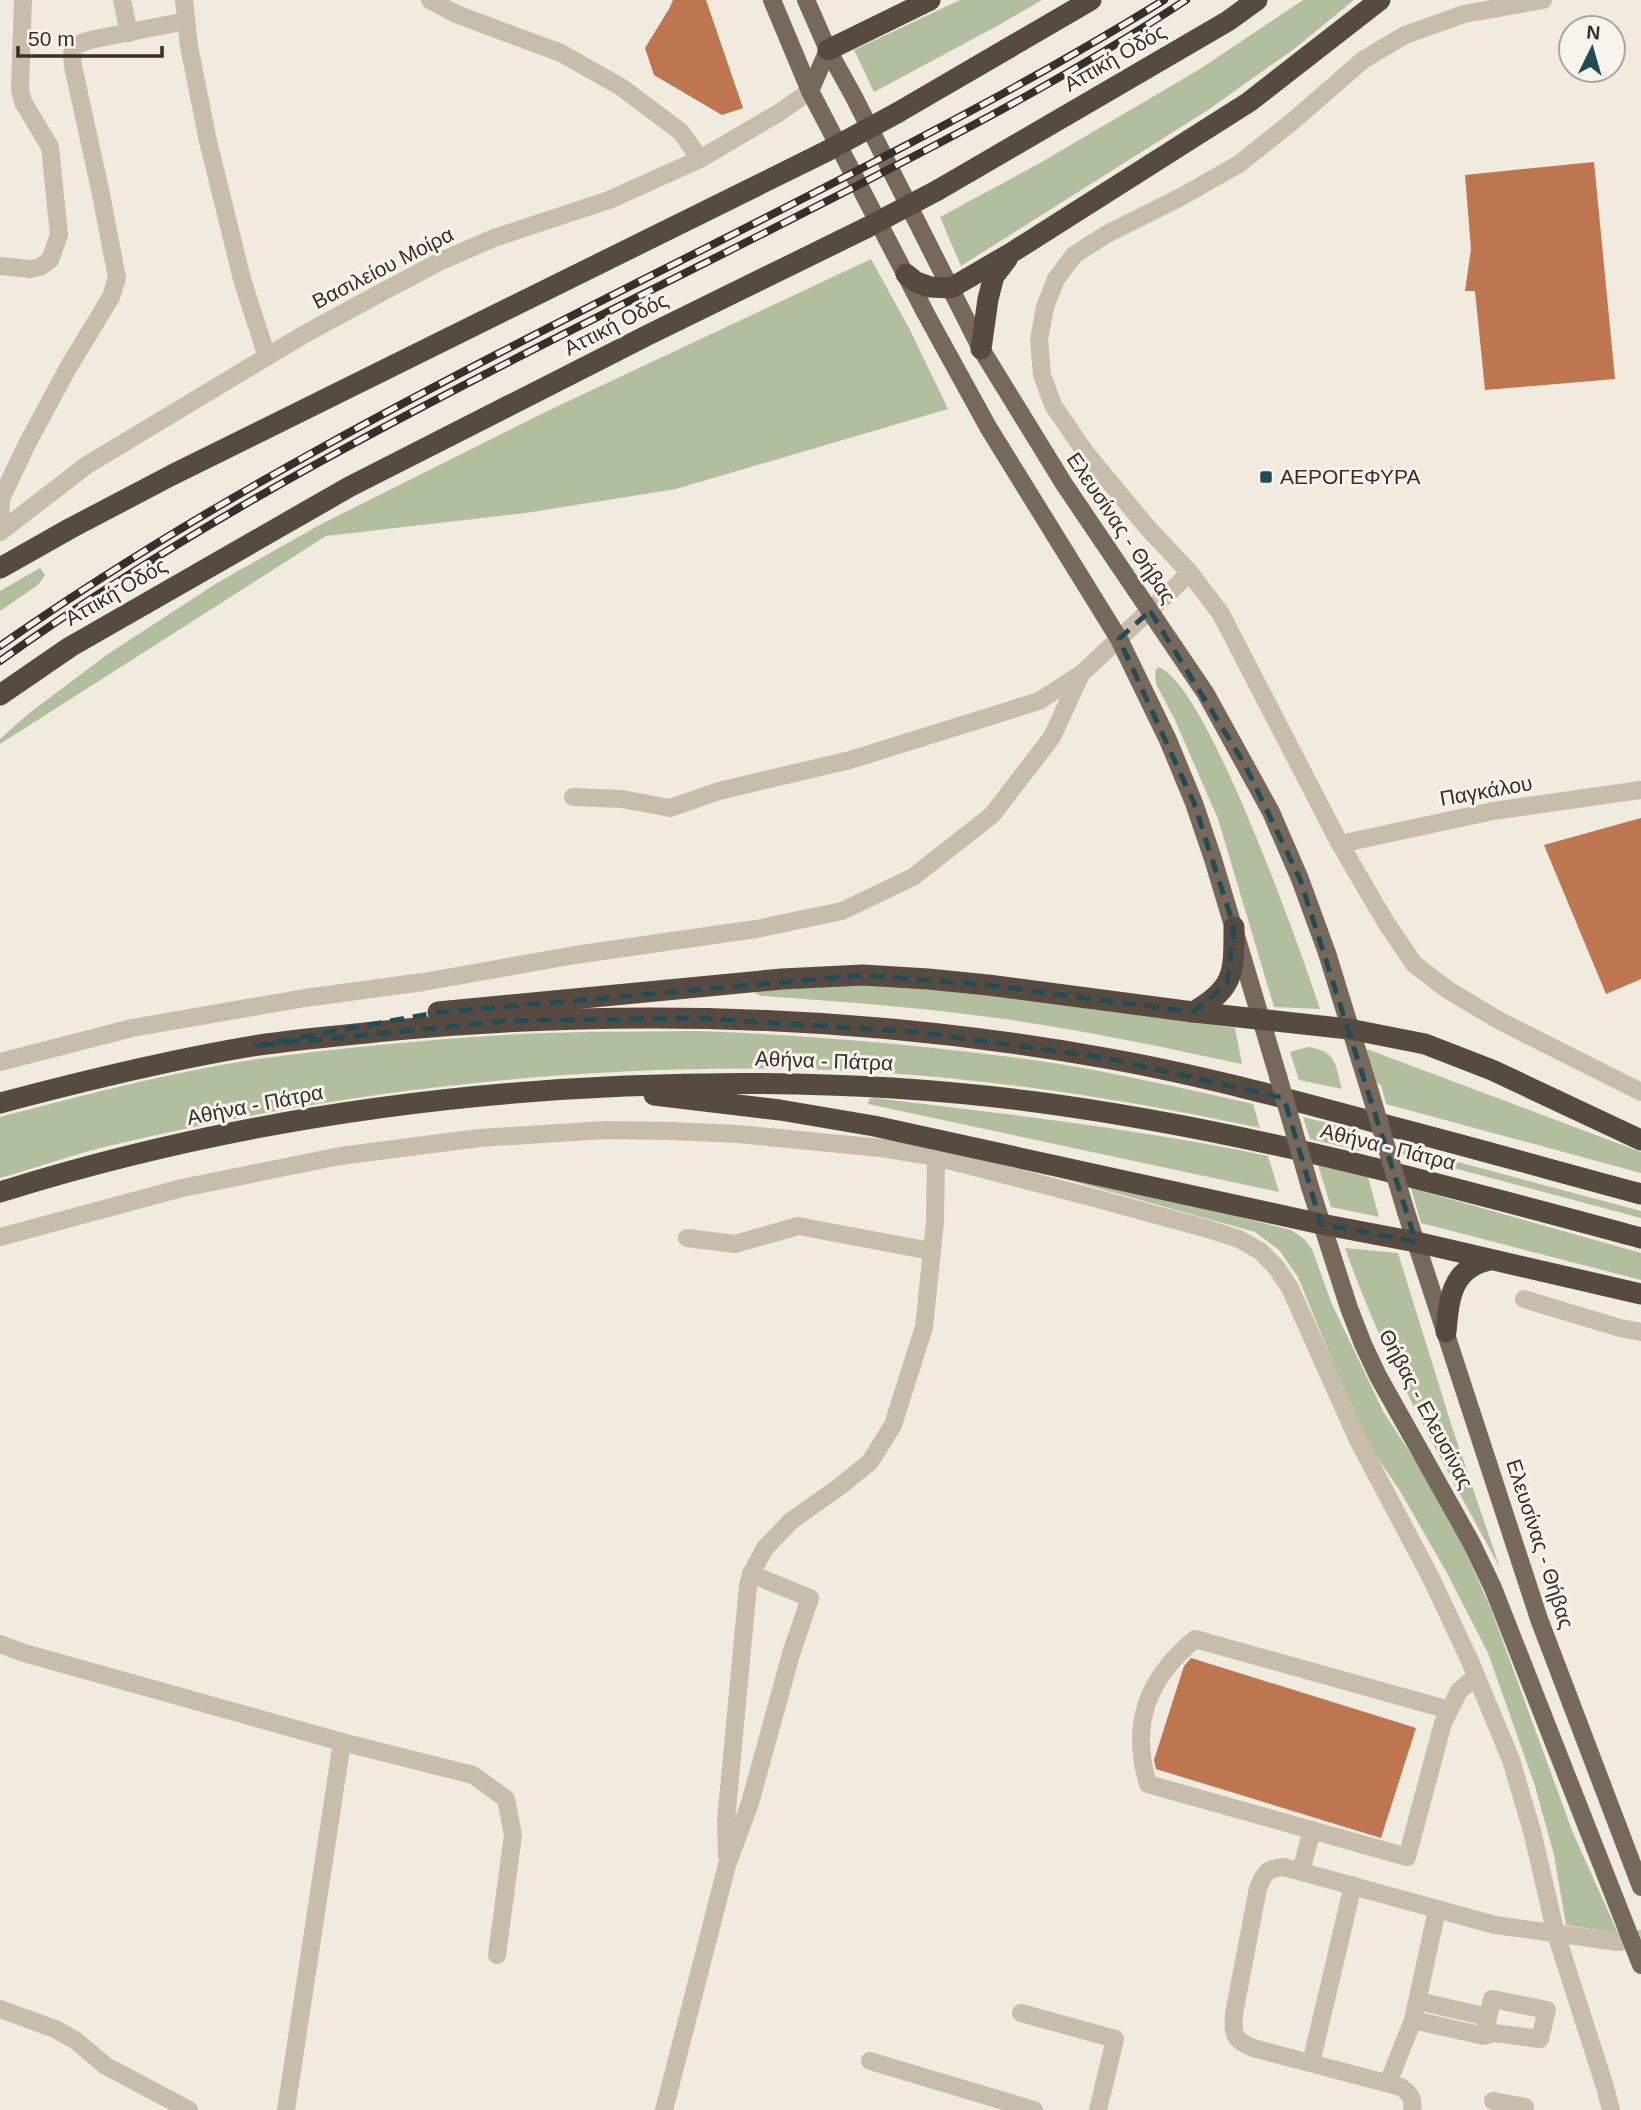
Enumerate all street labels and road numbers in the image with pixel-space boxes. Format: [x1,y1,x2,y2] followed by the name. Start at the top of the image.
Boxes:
[1060,19,1169,96] street label: Αττική Οδός
[308,222,457,313] street label: Βασιλείου Μοίρα
[560,288,671,359] street label: Αττική Οδός
[1062,448,1180,607] street label: Ελευσίνας - Θήβας
[61,553,170,630] street label: Αττική Οδός
[1438,771,1534,810] street label: Παγκάλου
[754,1047,894,1074] street label: Αθήνα - Πάτρα
[185,1080,325,1129] street label: Αθήνα - Πάτρα
[1318,1119,1458,1174] street label: Αθήνα - Πάτρα
[1375,1325,1478,1492] street label: Θήβας - Ελευσίνας
[1502,1456,1579,1631] street label: Ελευσίνας - Θήβας

